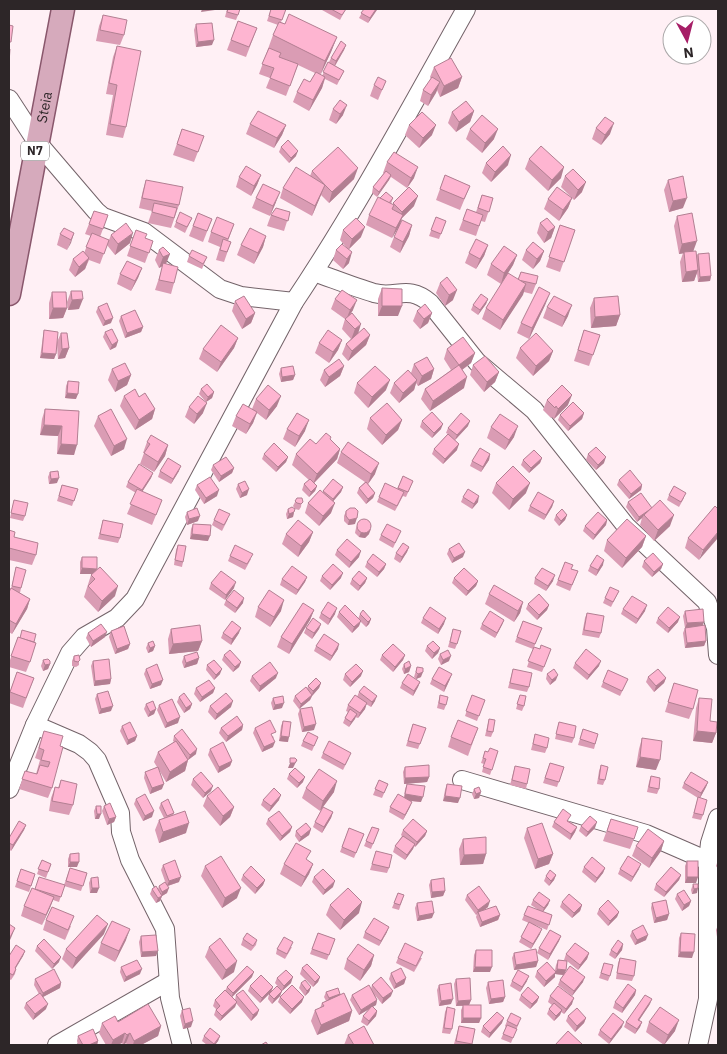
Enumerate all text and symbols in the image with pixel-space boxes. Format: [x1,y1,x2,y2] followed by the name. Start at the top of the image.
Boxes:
[662,15,712,65] north arrow
[682,43,695,62] text: N
[33,90,56,125] street label: Steia
[21,142,49,160] road number: N7

